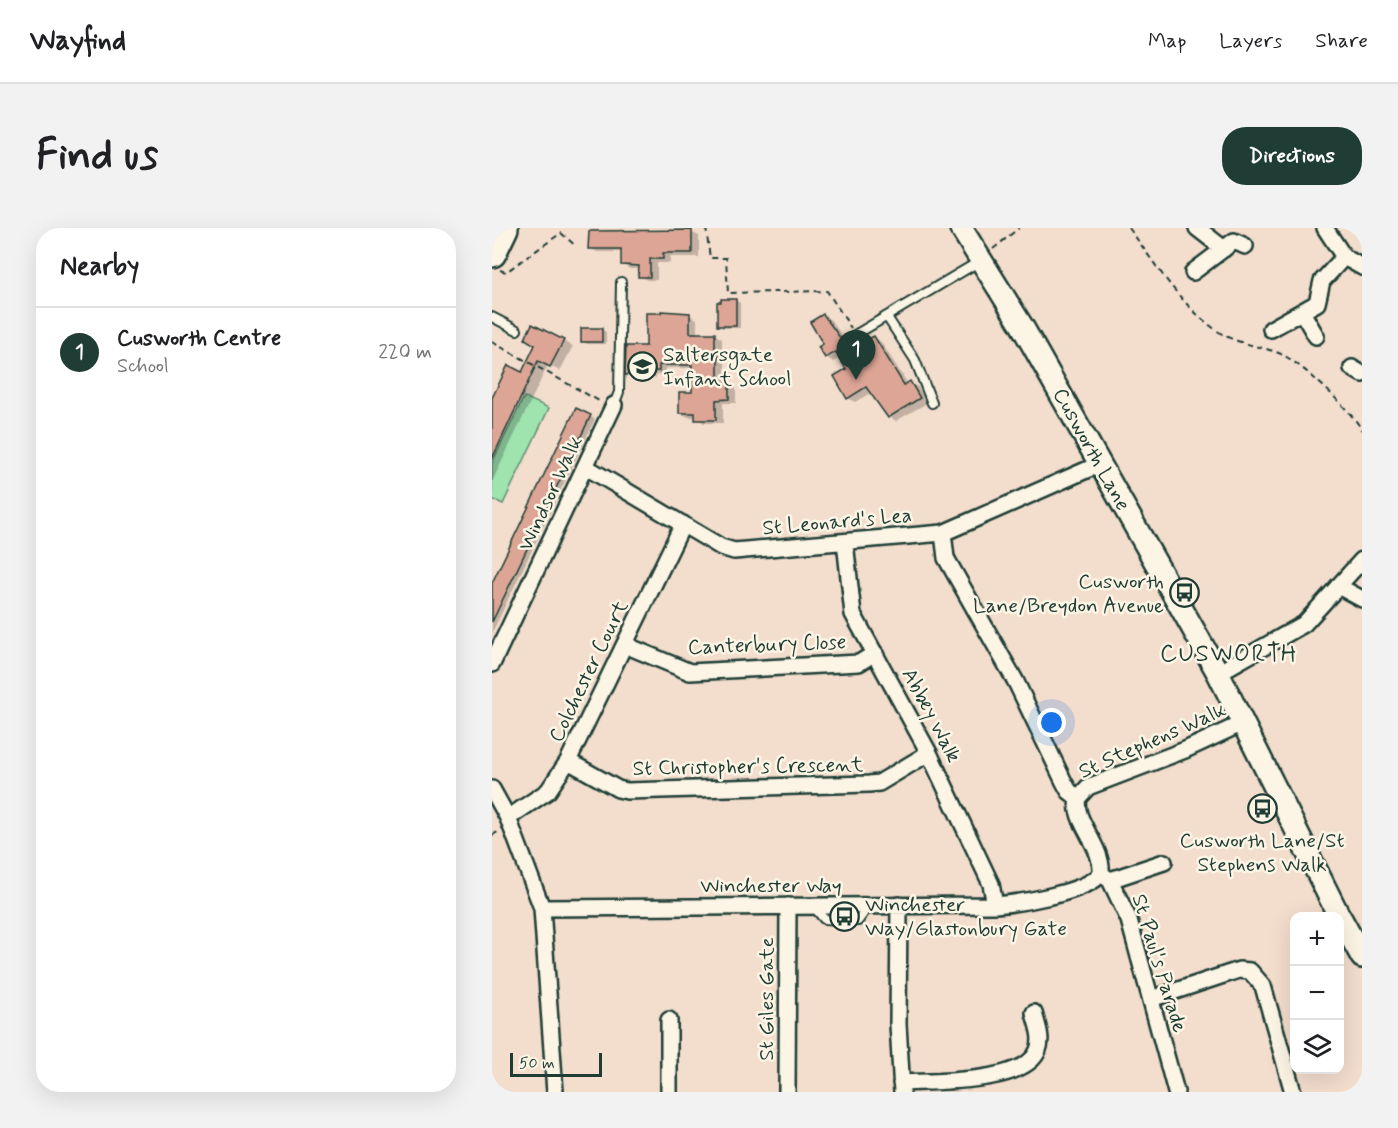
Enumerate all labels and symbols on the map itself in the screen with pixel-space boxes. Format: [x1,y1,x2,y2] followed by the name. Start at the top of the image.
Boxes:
[836,330,876,380] pin: 1
[663,341,791,393] place label: Saltersgate Infant School
[626,350,658,382] school or university icon: Saltersgate Infant School
[1046,383,1136,516] street label: Cusworth Lane
[512,431,590,556] street label: Windsor Walk
[761,502,913,542] street label: St Leonard's Lea
[973,568,1164,620] place label: Cusworth Lane/Breydon Avenue
[1169,577,1201,609] bus stop icon: Cusworth Lane/Breydon Avenue
[542,595,636,747] street label: Colchester Court
[687,628,847,662] street label: Canterbury Close
[1160,639,1298,670] district label: CUSWORTH
[895,663,968,768] street label: Abbey Walk
[1074,696,1231,786] street label: St Stephens Walk
[1037,708,1066,737] your location
[632,751,864,783] street label: St Christopher's Crescent
[1246,793,1278,825] bus stop icon: Cusworth Lane/St Stephens Walk
[1179,827,1345,879] place label: Cusworth Lane/St Stephens Walk
[700,872,842,900] street label: Winchester Way
[865,891,1067,943] place label: Winchester Way/Glastonbury Gate
[1125,891,1193,1036] street label: St Paul's Parade
[828,900,860,932] bus stop icon: Winchester Way/Glastonbury Gate
[753,937,781,1061] street label: St Giles Gate
[510,1050,602,1078] scale bar

